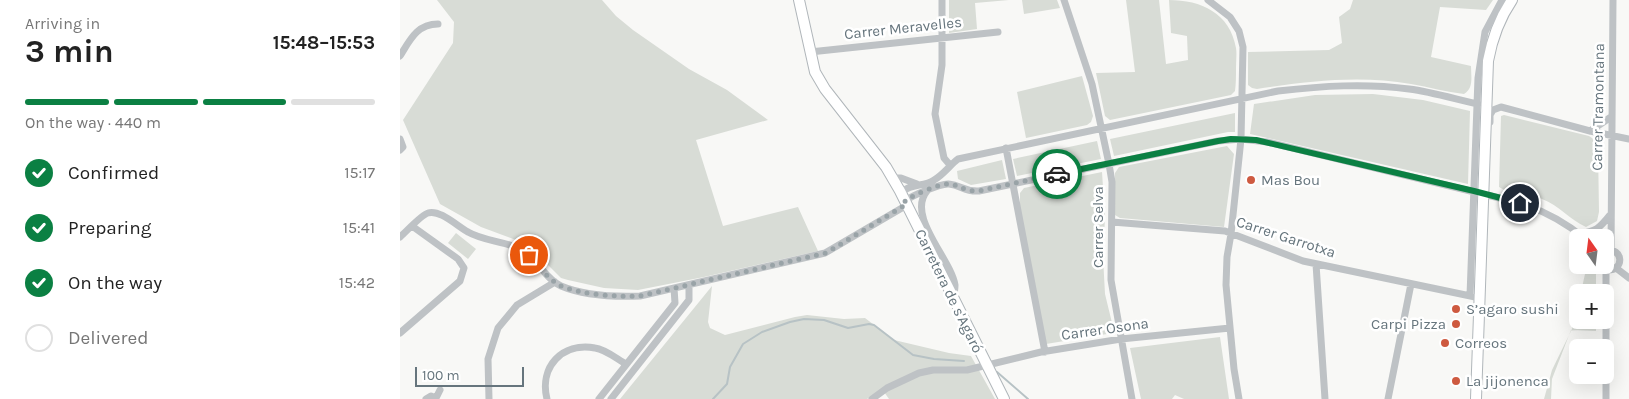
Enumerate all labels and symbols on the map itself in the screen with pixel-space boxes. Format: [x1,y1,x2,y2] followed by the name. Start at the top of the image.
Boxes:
[843,13,963,43] street label: Carrer Meravelles
[1588,43,1608,171] street label: Carrer Tramontana
[1032,149,1082,199] courier
[1261,171,1320,189] place label: Mas Bou
[1245,174,1257,186] marker: Mas Bou
[1499,182,1541,224] pin
[1089,186,1107,268] street label: Carrer Selva
[1234,212,1338,262] street label: Carrer Garrotxa
[911,226,987,356] street label: Carretera de s'Agaró
[1569,229,1614,274] north arrow
[508,234,550,276] pin
[1466,300,1559,318] place label: S’agaro sushi
[1450,303,1462,315] marker: S’agaro sushi
[1060,314,1150,344] street label: Carrer Osona
[1371,315,1446,333] place label: Carpi Pizza
[1450,318,1462,330] marker: Carpi Pizza
[1455,334,1507,352] place label: Correos
[1439,337,1451,349] marker: Correos
[415,364,524,387] scale bar
[1466,372,1549,390] place label: La jijonenca
[1450,375,1462,387] marker: La jijonenca

